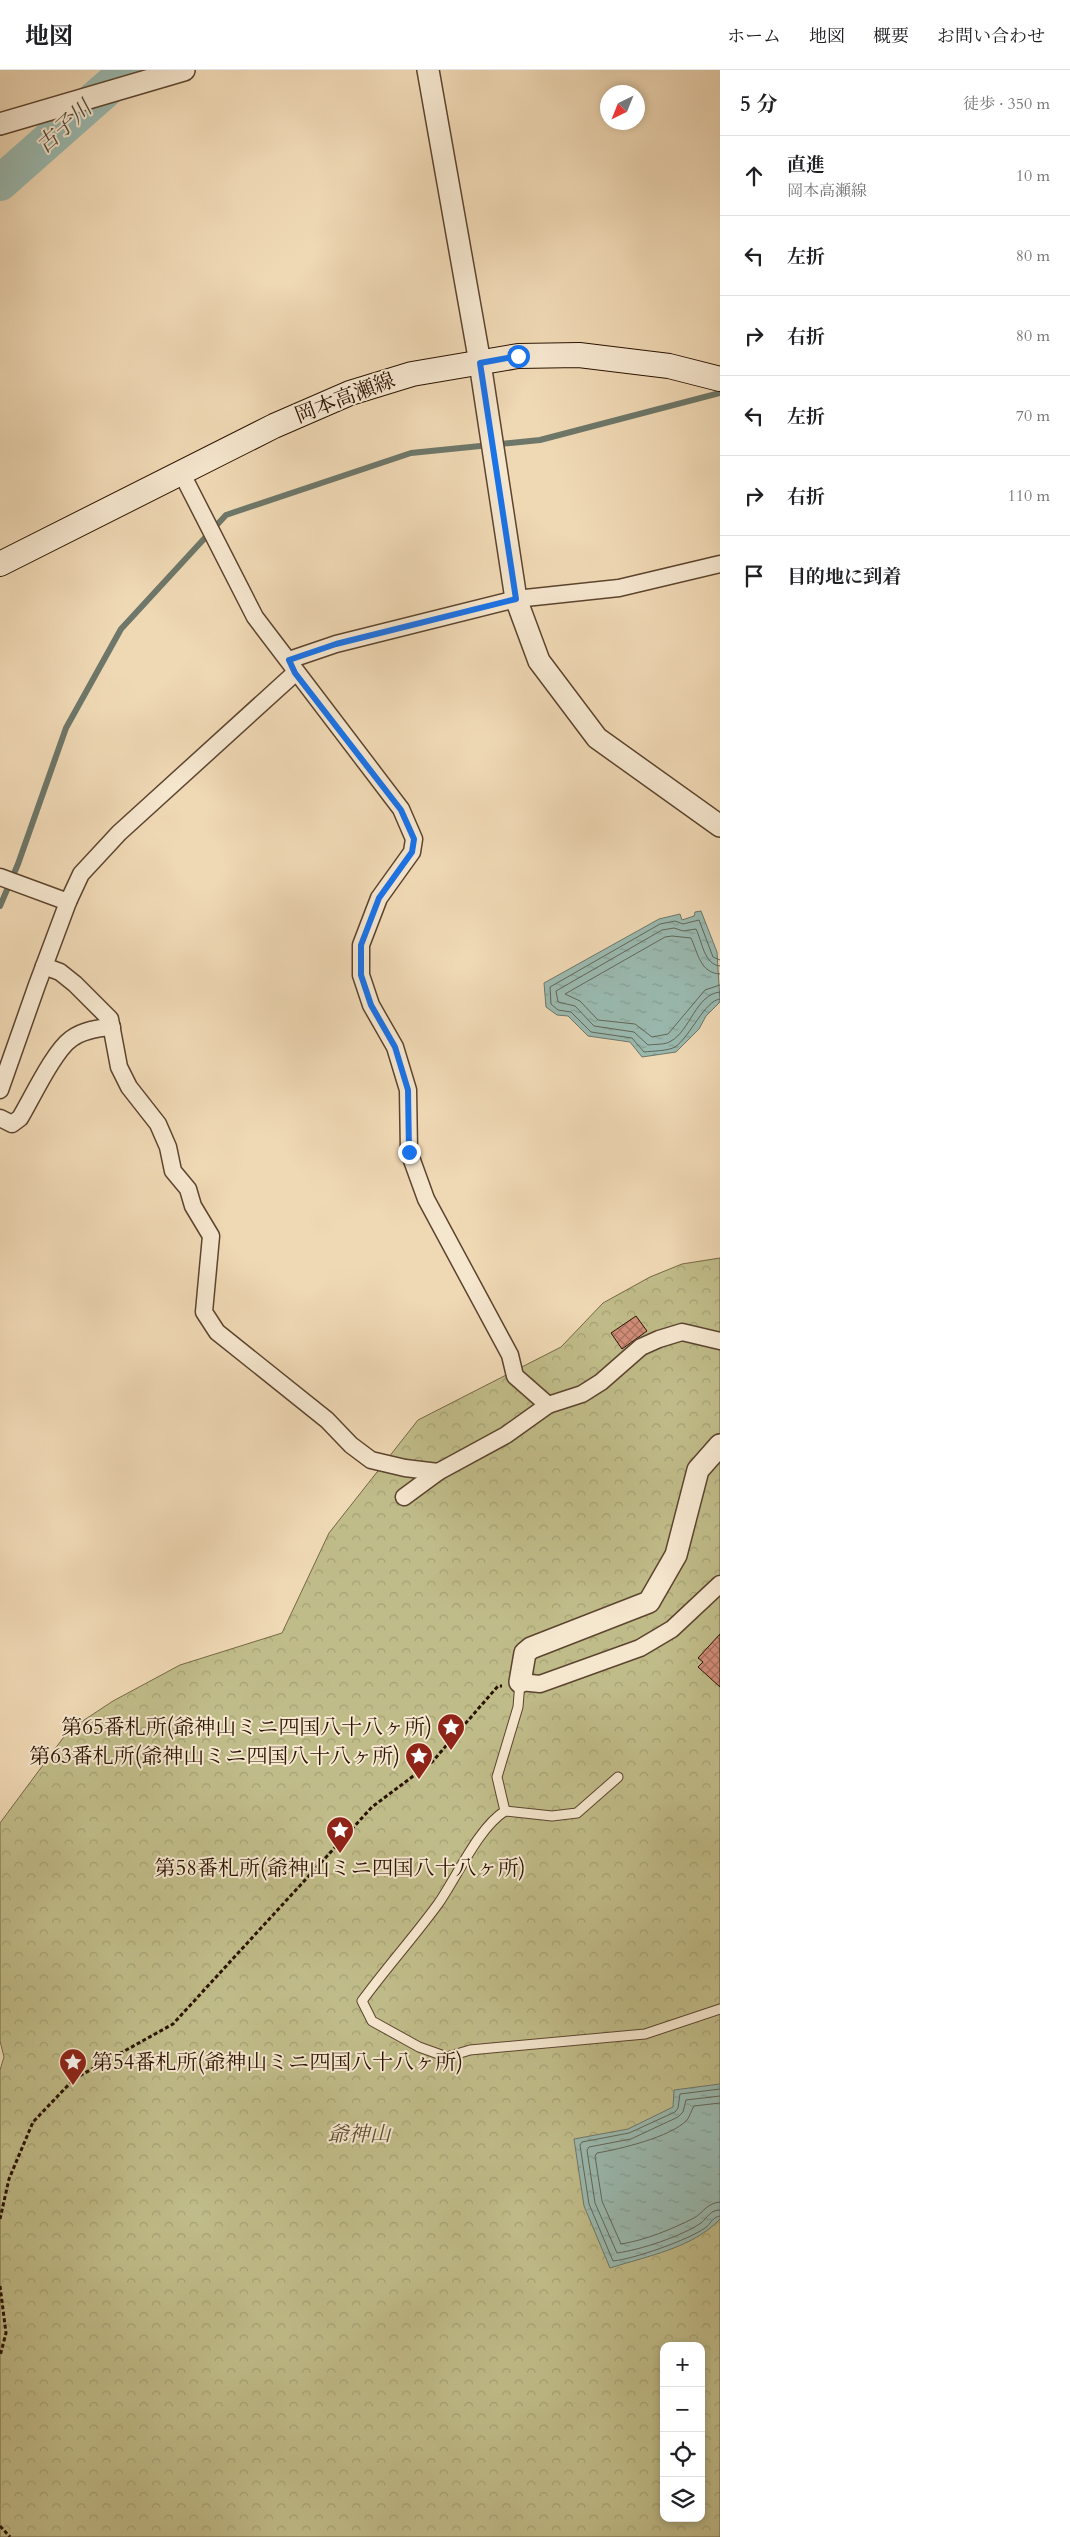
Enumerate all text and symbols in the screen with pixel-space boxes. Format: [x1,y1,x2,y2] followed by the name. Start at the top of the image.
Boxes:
[25,20,73,53] text: 地図
[727,24,781,49] text: ホーム
[809,24,845,49] text: 地図
[873,24,909,49] text: 概要
[937,24,1045,49] text: お問い合わせ
[600,85,645,130] north arrow
[740,90,777,119] text: 5 分
[29,92,100,160] water label: 古子川
[963,93,1050,115] text: 徒歩 · 350 m
[787,152,825,178] text: 直進
[740,162,768,190] icon: ahead
[1016,165,1050,187] text: 10 m
[787,180,867,202] text: 岡本高瀬線
[740,242,768,270] icon: left
[787,244,825,270] text: 左折
[1016,245,1050,267] text: 80 m
[740,322,768,350] icon: right
[787,324,825,350] text: 右折
[1016,325,1050,347] text: 80 m
[507,345,530,368] route start
[291,366,399,430] street label: 岡本高瀬線
[740,402,768,430] icon: left
[787,404,825,430] text: 左折
[1016,405,1050,427] text: 70 m
[740,482,768,510] icon: right
[787,484,825,510] text: 右折
[1008,485,1050,507] text: 110 m
[740,562,768,590] icon: arrive
[787,564,901,590] text: 目的地に到着
[398,1141,421,1164] route end
[436,1712,466,1751] place icon: 第65番札所(爺神山ミニ四国八十八ヶ所)
[61,1713,432,1742] place label: 第65番札所(爺神山ミニ四国八十八ヶ所)
[404,1741,434,1780] place icon: 第63番札所(爺神山ミニ四国八十八ヶ所)
[29,1742,400,1771] place label: 第63番札所(爺神山ミニ四国八十八ヶ所)
[325,1815,355,1854] place icon: 第58番札所(爺神山ミニ四国八十八ヶ所)
[155,1854,525,1883] place label: 第58番札所(爺神山ミニ四国八十八ヶ所)
[58,2047,88,2086] place icon: 第54番札所(爺神山ミニ四国八十八ヶ所)
[92,2048,463,2077] place label: 第54番札所(爺神山ミニ四国八十八ヶ所)
[328,2120,392,2149] park label: 爺神山
[660,2342,705,2522] map controls
[660,2342,705,2387] button: +
[660,2387,705,2432] button: −
[660,2432,705,2477] button: locate
[660,2477,705,2522] button: layers

